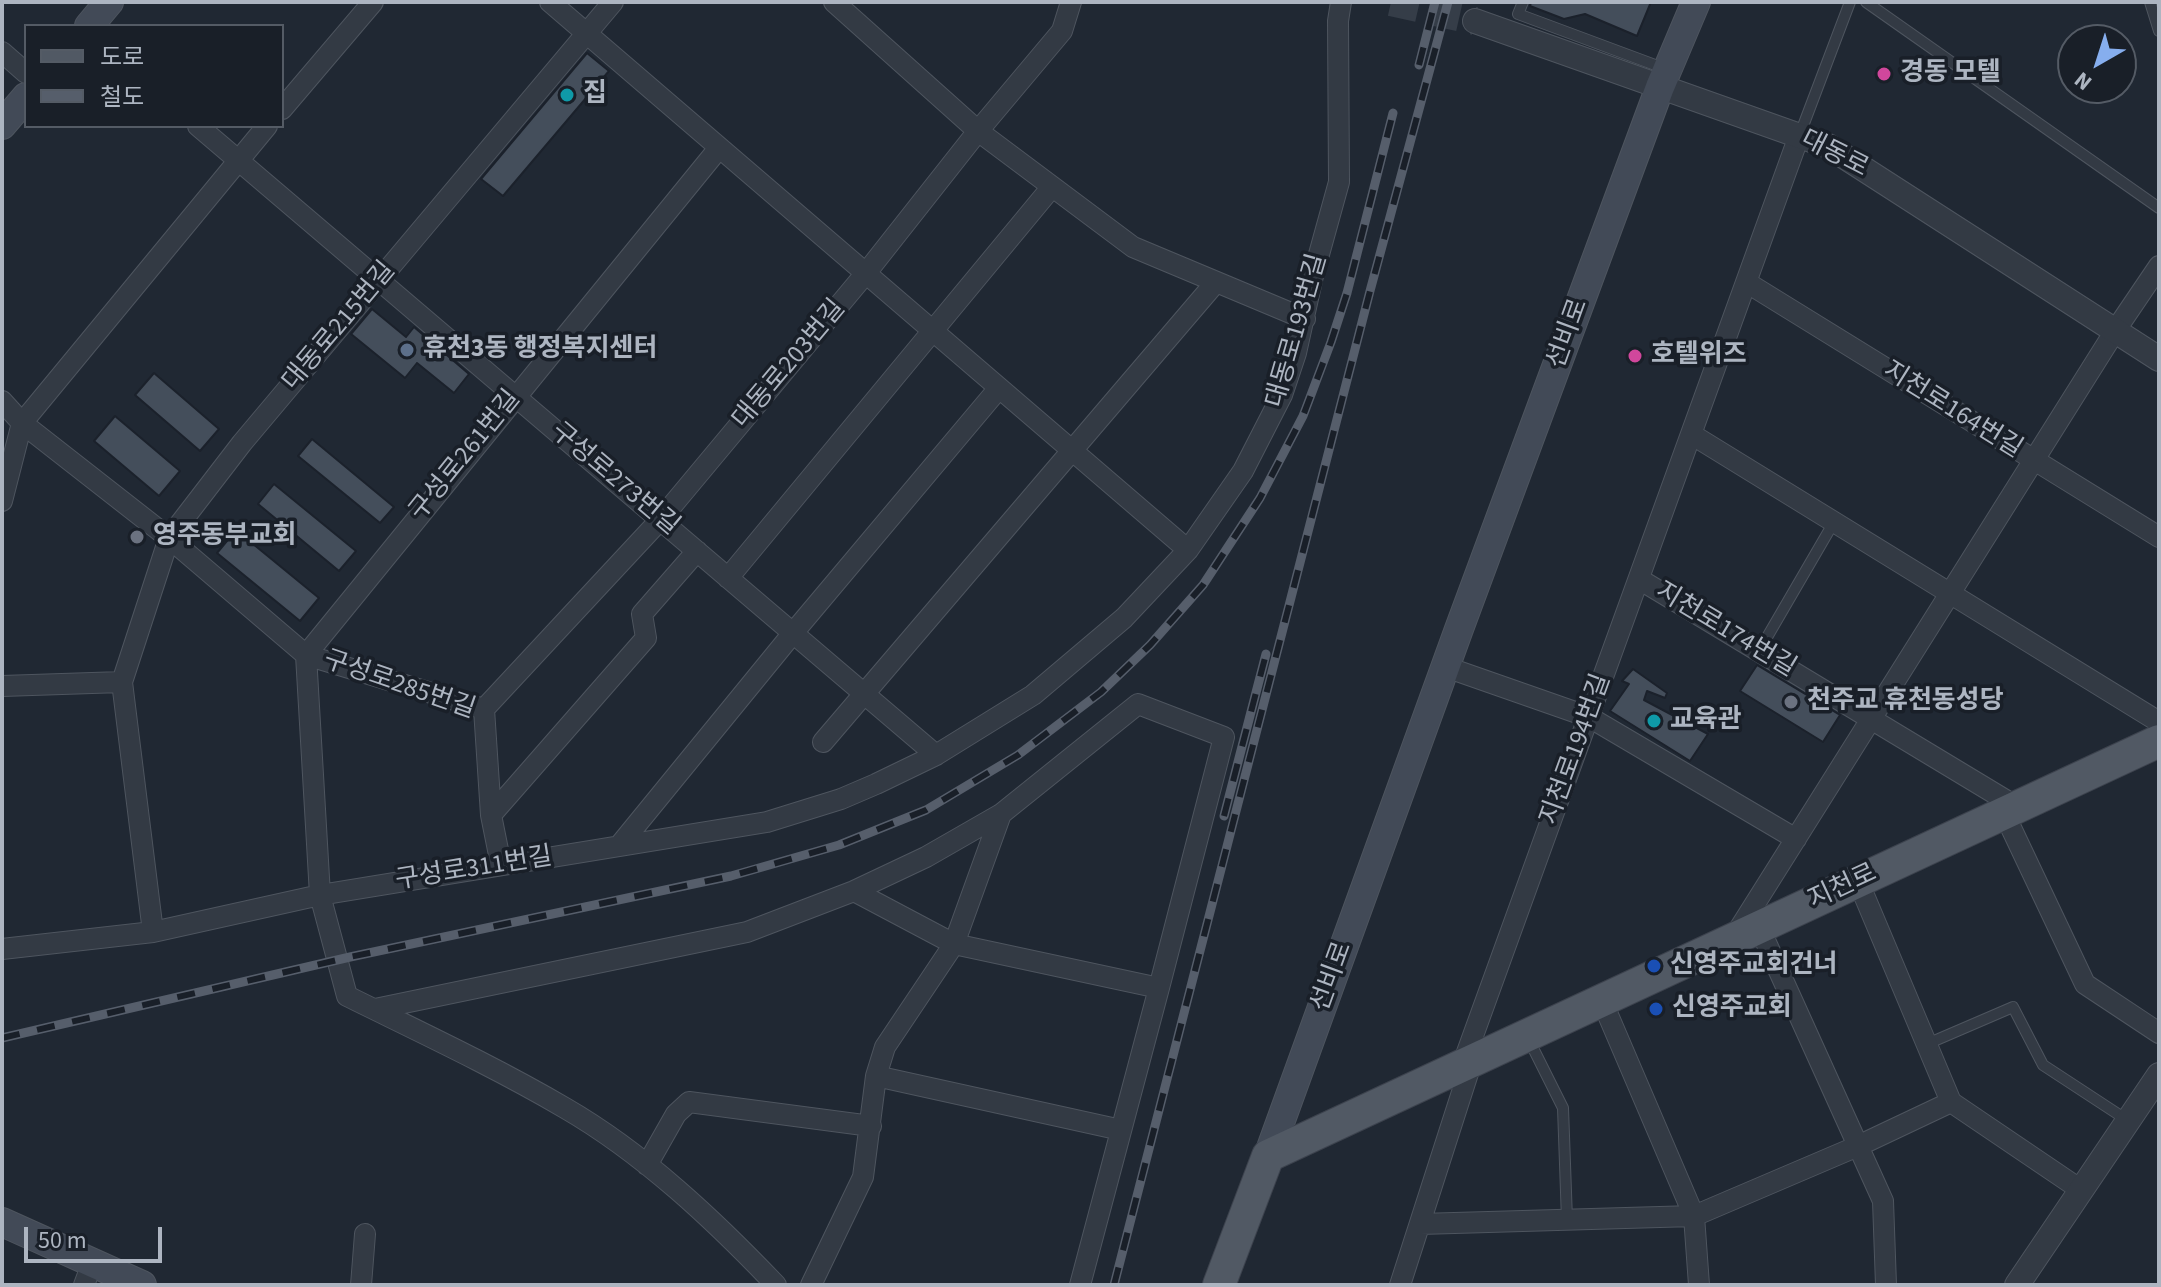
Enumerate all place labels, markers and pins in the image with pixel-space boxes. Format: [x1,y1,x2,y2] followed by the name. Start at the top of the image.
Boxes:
[1900,58,2001,90] place label: 경동 모텔
[1875,65,1893,83] marker: 경동 모텔
[583,79,607,111] place label: 집
[558,86,576,104] marker: 집
[423,334,657,366] place label: 휴천3동 행정복지센터
[1651,340,1747,372] place label: 호텔위즈
[398,341,416,359] marker: 휴천3동 행정복지센터
[1626,347,1644,365] marker: 호텔위즈
[153,521,297,553] place label: 영주동부교회
[128,528,146,546] marker: 영주동부교회
[1807,686,2004,718] place label: 천주교 휴천동성당
[1782,693,1800,711] marker: 천주교 휴천동성당
[1670,705,1742,737] place label: 교육관
[1645,712,1663,730] marker: 교육관
[1670,950,1837,982] place label: 신영주교회건너
[1645,957,1663,975] marker: 신영주교회건너
[1672,993,1792,1025] place label: 신영주교회
[1647,1000,1665,1018] marker: 신영주교회

